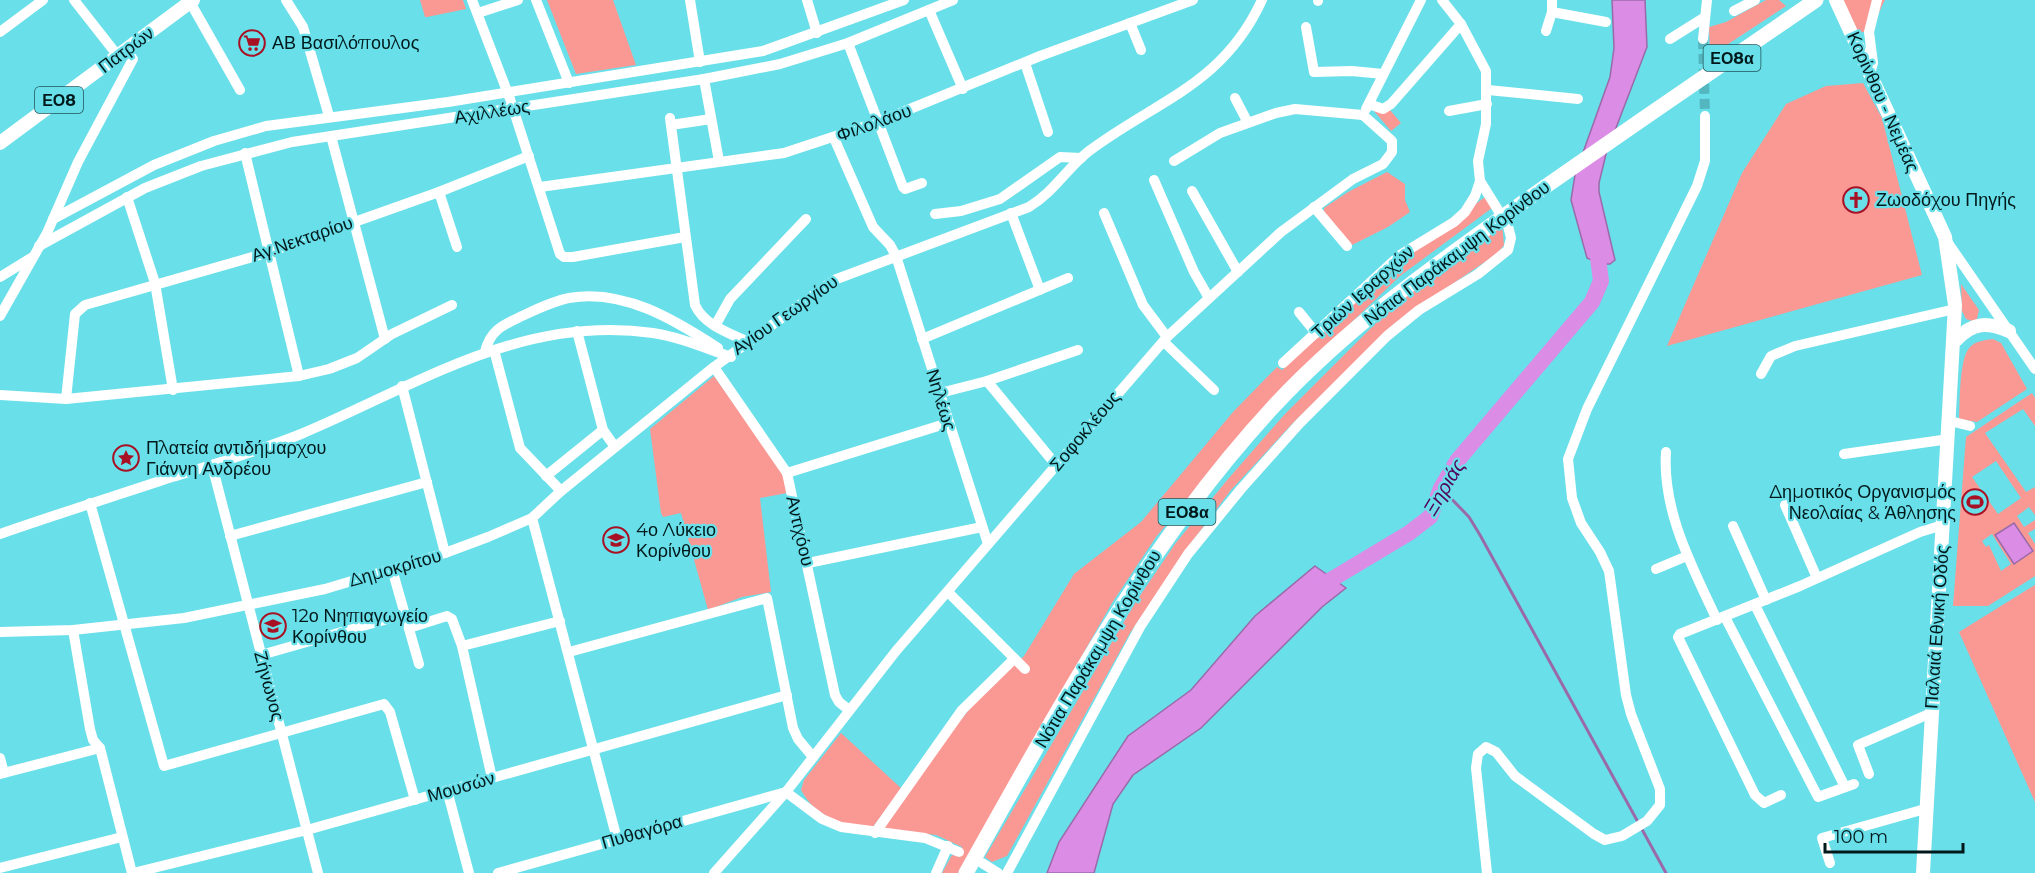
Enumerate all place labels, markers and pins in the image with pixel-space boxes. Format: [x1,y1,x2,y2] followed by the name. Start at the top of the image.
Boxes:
[237,28,267,58] supermarket icon: ΑΒ Βασιλόπουλος
[272,32,420,54] place label: ΑΒ Βασιλόπουλος
[1841,185,1871,215] church icon: Ζωοδόχου Πηγής
[1876,189,2016,211] place label: Ζωοδόχου Πηγής
[146,437,326,480] place label: Πλατεία αντιδήμαρχου Γιάννη Ανδρέου
[111,443,141,473] place icon: Πλατεία αντιδήμαρχου Γιάννη Ανδρέου
[1769,481,1956,524] place label: Δημοτικός Οργανισμός Νεολαίας & Άθλησης
[1960,487,1990,517] sports icon: Δημοτικός Οργανισμός Νεολαίας & Άθλησης
[636,519,716,562] place label: 4ο Λύκειο Κορίνθου
[601,525,631,555] school or university icon: 4ο Λύκειο Κορίνθου
[292,605,428,648] place label: 12ο Νηπιαγωγείο Κορίνθου
[258,611,288,641] school or university icon: 12ο Νηπιαγωγείο Κορίνθου

